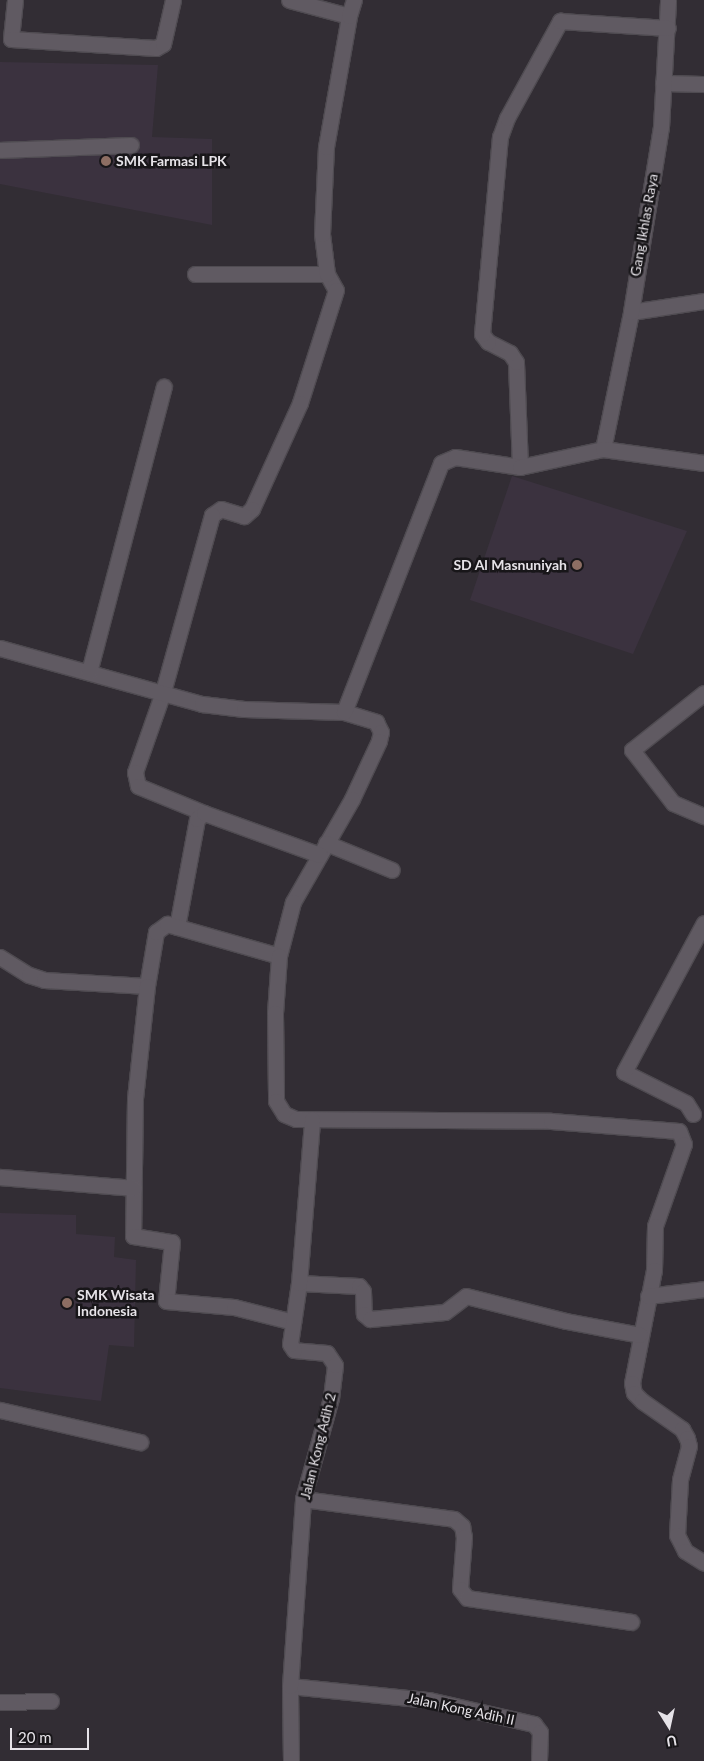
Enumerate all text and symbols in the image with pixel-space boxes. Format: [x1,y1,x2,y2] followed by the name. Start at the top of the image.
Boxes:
[116,153,227,169] place label: SMK Farmasi LPK
[100,155,112,167] marker: SMK Farmasi LPK
[627,172,661,278] street label: Gang Ikhlas Raya
[453,557,567,573] place label: SD Al Masnuniyah
[571,559,583,571] marker: SD Al Masnuniyah
[77,1287,155,1320] place label: SMK Wisata Indonesia
[61,1297,73,1309] marker: SMK Wisata Indonesia
[297,1391,339,1501] street label: Jalan Kong Adih 2
[406,1689,516,1729] street label: Jalan Kong Adih II
[644,1701,694,1751] north arrow
[12,1718,91,1750] scale bar
[18,1728,52,1746] text: 20 m
[665,1732,678,1751] text: U

